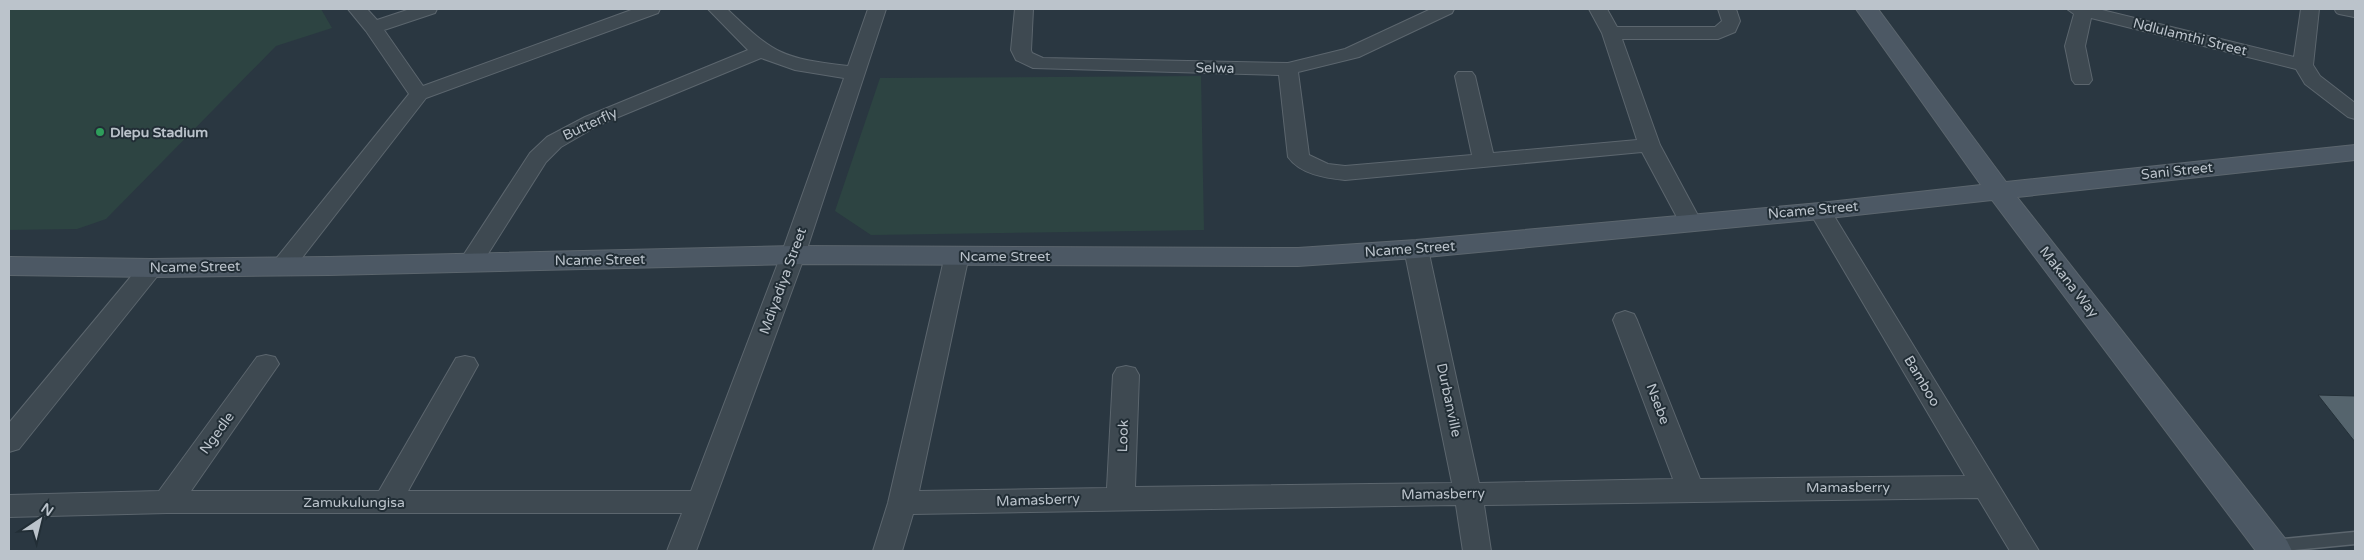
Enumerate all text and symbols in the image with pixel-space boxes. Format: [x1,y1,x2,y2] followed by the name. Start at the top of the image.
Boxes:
[2131,15,2249,60] street label: Ndlulamthi Street
[1195,59,1235,77] street label: Selwa
[560,104,621,144] street label: Butterfly
[110,124,208,141] place label: Dlepu Stadium
[94,126,106,138] marker: Dlepu Stadium
[2140,159,2214,183] street label: Sani Street
[1767,198,1860,222] street label: Ncame Street
[756,225,810,337] street label: Mdiyadiya Street
[1364,237,1457,261] street label: Ncame Street
[2036,243,2102,321] street label: Makana Way
[960,248,1051,265] street label: Ncame Street
[554,251,646,269] street label: Ncame Street
[149,258,241,276] street label: Ncame Street
[1900,353,1944,409] street label: Bamboo
[1433,361,1465,439] street label: Durbanville
[1642,381,1674,427] street label: Nsebe
[196,409,238,457] street label: Ngedle
[1114,419,1132,453] street label: Look
[1806,479,1890,496] street label: Mamasberry
[1401,485,1486,503] street label: Mamasberry
[996,490,1081,510] street label: Mamasberry
[303,494,405,511] street label: Zamukulungisa
[15,495,65,545] north arrow
[38,500,57,520] text: N

